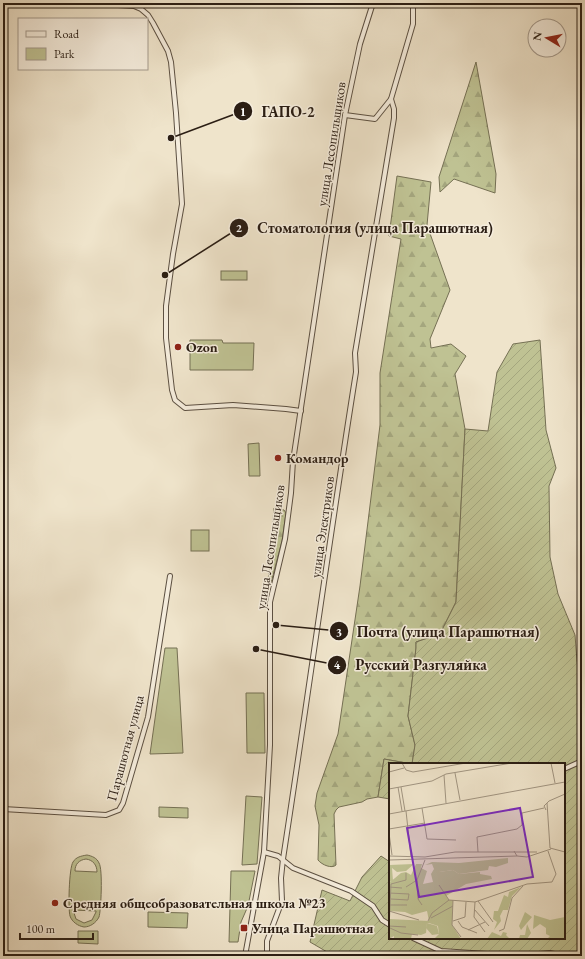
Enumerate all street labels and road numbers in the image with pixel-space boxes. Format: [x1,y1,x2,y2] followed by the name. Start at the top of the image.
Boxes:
[312,80,350,208] street label: улица Лесопильщиков
[306,475,338,579] street label: улица Электриков
[251,483,289,611] street label: улица Лесопильщиков
[102,693,148,803] street label: Парашютная улица

